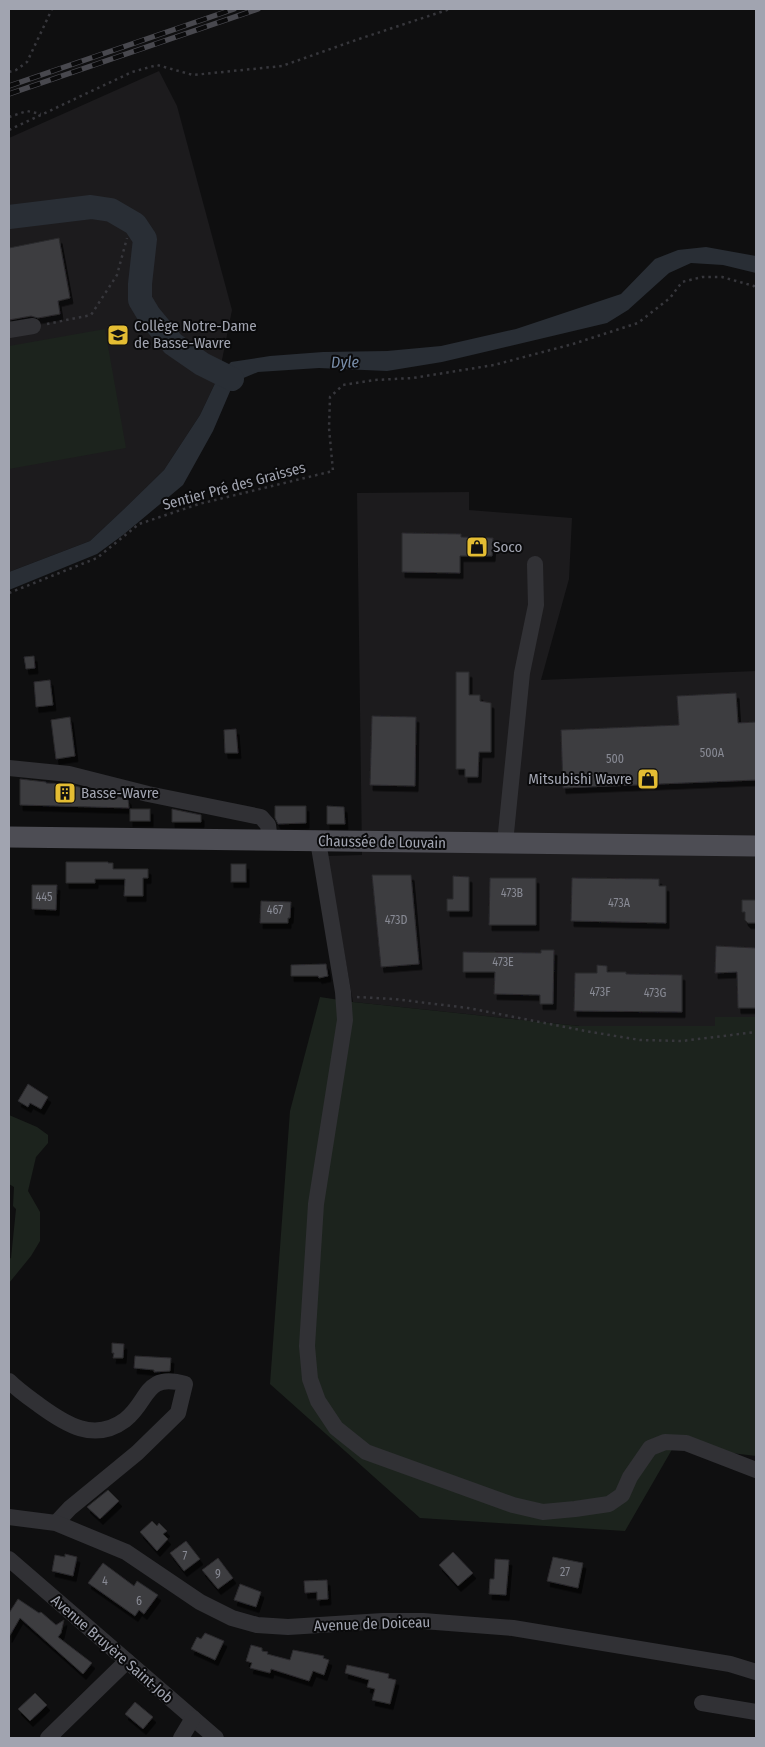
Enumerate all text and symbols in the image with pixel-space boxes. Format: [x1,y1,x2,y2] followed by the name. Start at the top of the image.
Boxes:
[134,317,257,352] place label: Collège Notre-Dame de Basse-Wavre
[106,323,130,347] school or university icon: Collège Notre-Dame de Basse-Wavre
[331,352,360,372] water label: Dyle
[161,458,307,514] street label: Sentier Pré des Graisses
[465,535,489,559] shop icon: Soco
[493,538,522,556] place label: Soco
[700,746,725,760] house number: 500A
[606,752,624,766] house number: 500
[636,767,660,791] shop icon: Mitsubishi Wavre
[528,770,632,788] place label: Mitsubishi Wavre
[53,781,77,805] building icon: Basse-Wavre
[81,784,159,802] place label: Basse-Wavre
[318,832,446,852] street label: Chaussée de Louvain
[501,886,524,900] house number: 473B
[35,890,53,904] house number: 445
[608,896,631,910] house number: 473A
[267,903,283,917] house number: 467
[385,913,407,927] house number: 473D
[492,955,514,969] house number: 473E
[589,985,611,999] house number: 473F
[644,986,666,1000] house number: 473G
[183,1549,188,1563] house number: 7
[560,1565,570,1579] house number: 27
[215,1567,221,1581] house number: 9
[102,1574,108,1588] house number: 4
[47,1591,177,1707] street label: Avenue Bruyère Saint-Job
[136,1594,142,1608] house number: 6
[313,1613,431,1635] street label: Avenue de Doiceau

